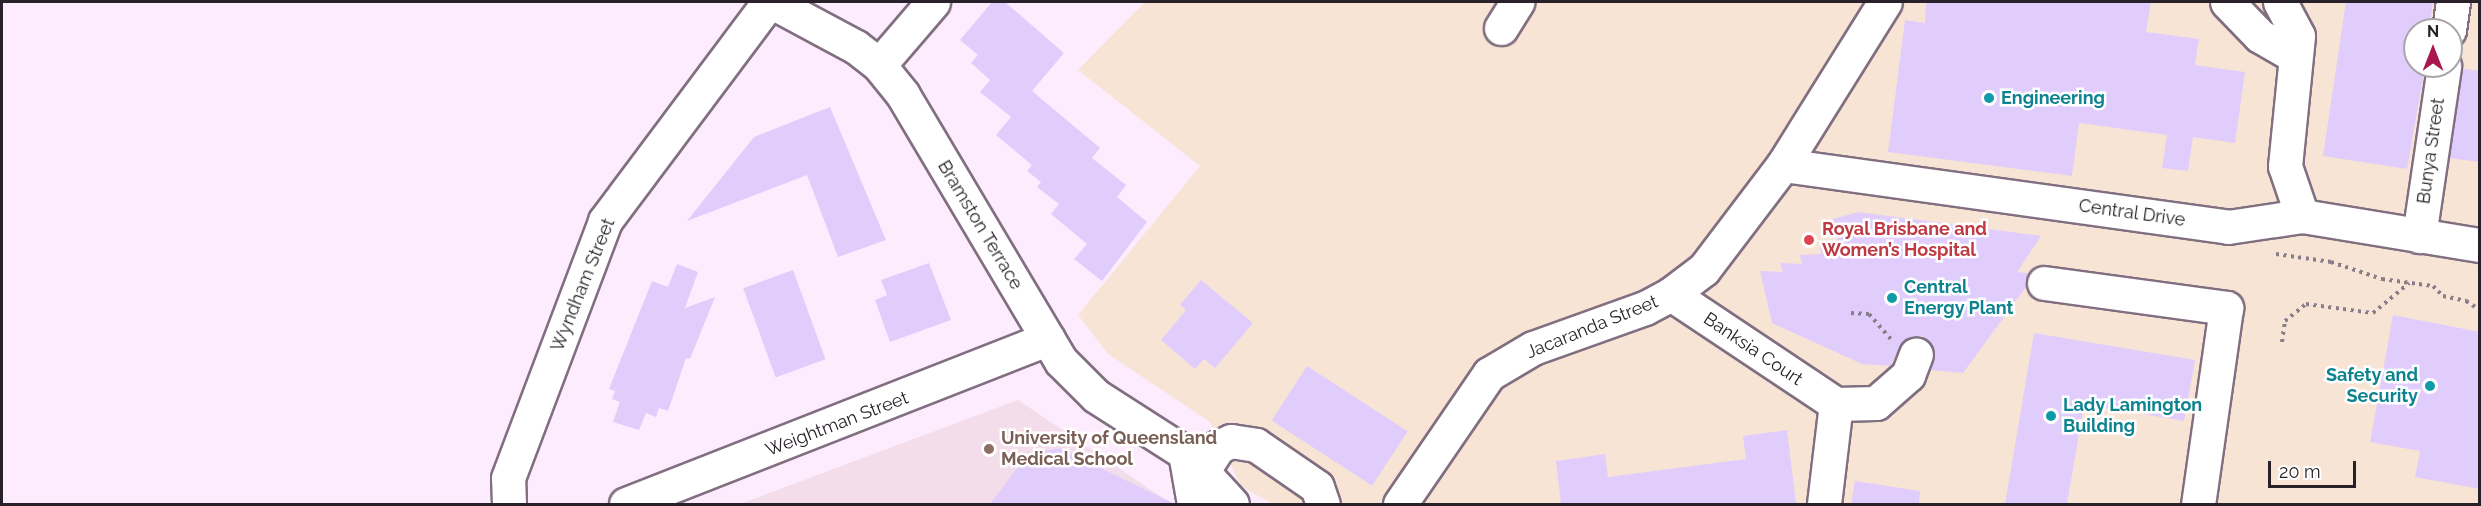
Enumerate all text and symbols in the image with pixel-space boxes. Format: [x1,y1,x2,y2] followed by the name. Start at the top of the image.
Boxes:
[2403,18,2463,78] north arrow
[2427,22,2439,41] text: N
[2001,87,2105,109] place label: Engineering
[1982,91,1996,105] marker: Engineering
[2413,97,2449,205] street label: Bunya Street
[933,156,1027,294] street label: Bramston Terrace
[2077,195,2187,231] street label: Central Drive
[547,215,619,355] street label: Wyndham Street
[1822,219,1987,262] place label: Royal Brisbane and Women’s Hospital
[1800,231,1818,249] marker: Royal Brisbane and Women’s Hospital
[1904,277,2014,320] place label: Central Energy Plant
[1523,291,1661,363] street label: Jacaranda Street
[1885,291,1899,305] marker: Central Energy Plant
[1699,308,1807,390] street label: Banksia Court
[2326,365,2418,407] place label: Safety and Security
[2423,379,2437,393] marker: Safety and Security
[763,387,911,461] street label: Weightman Street
[2063,395,2203,438] place label: Lady Lamington Building
[2044,409,2058,423] marker: Lady Lamington Building
[1001,428,1218,470] place label: University of Queensland Medical School
[982,442,996,456] marker: University of Queensland Medical School
[2271,449,2360,487] scale bar
[2279,461,2321,482] text: 20 m

